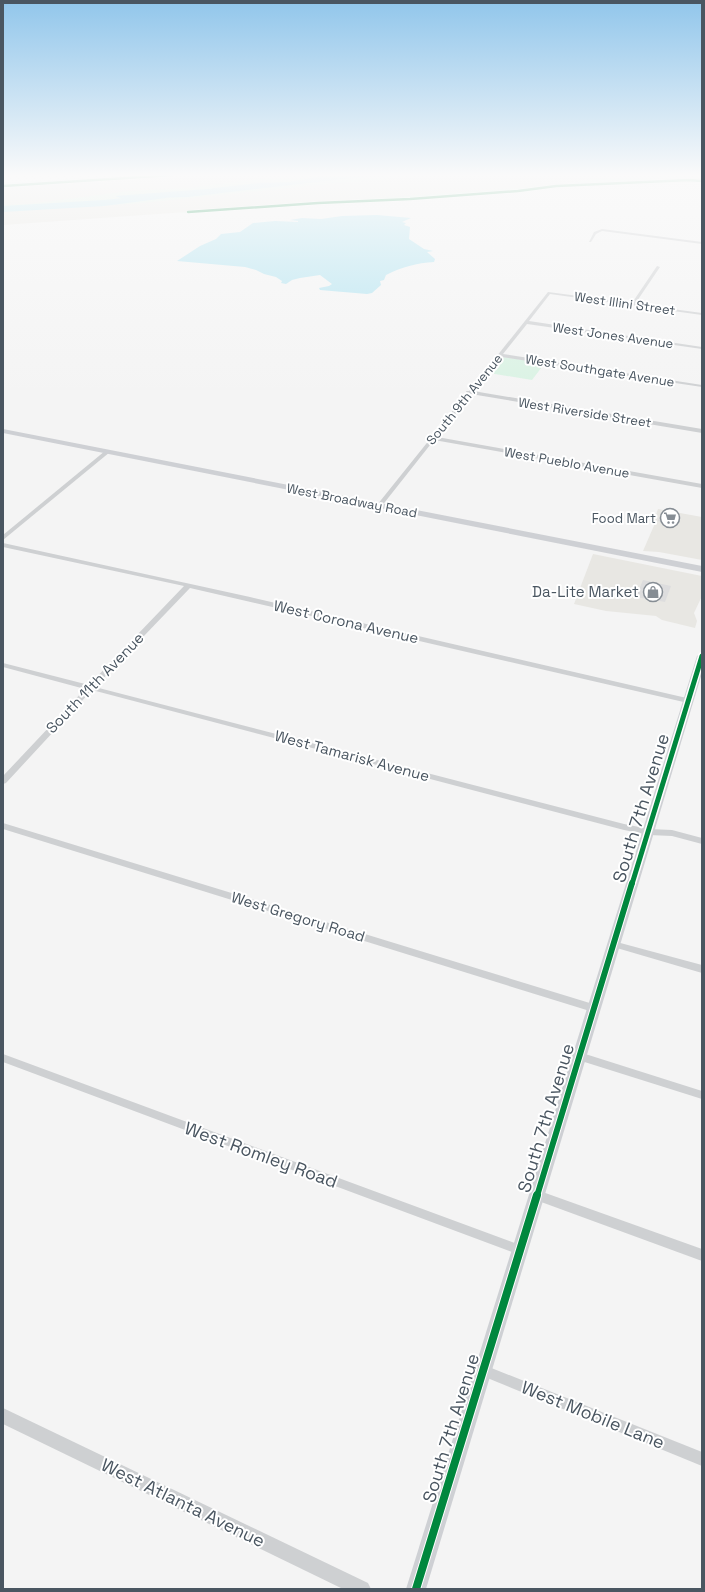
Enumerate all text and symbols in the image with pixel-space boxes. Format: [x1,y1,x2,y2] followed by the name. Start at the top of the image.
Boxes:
[573,288,677,319] street label: West Illini Street
[551,319,674,352] street label: West Jones Avenue
[422,350,506,448] street label: South 9th Avenue
[524,350,676,391] street label: West Southgate Avenue
[517,394,653,431] street label: West Riverside Street
[503,443,631,482] street label: West Pueblo Avenue
[285,479,419,521] street label: West Broadway Road
[659,507,681,529] supermarket icon: Food Mart
[592,510,656,527] place label: Food Mart
[642,581,664,603] shop icon: Da-Lite Market
[532,582,639,601] place label: Da-Lite Market
[272,596,421,647] street label: West Corona Avenue
[42,628,148,737] street label: South 11th Avenue
[273,726,432,785] street label: West Tamarisk Avenue
[607,731,674,885] street label: South 7th Avenue
[229,887,367,946] street label: West Gregory Road
[512,1041,579,1195] street label: South 7th Avenue
[181,1116,341,1193] street label: West Romley Road
[417,1351,484,1505] street label: South 7th Avenue
[518,1375,668,1454] street label: West Mobile Lane
[98,1453,269,1552] street label: West Atlanta Avenue

